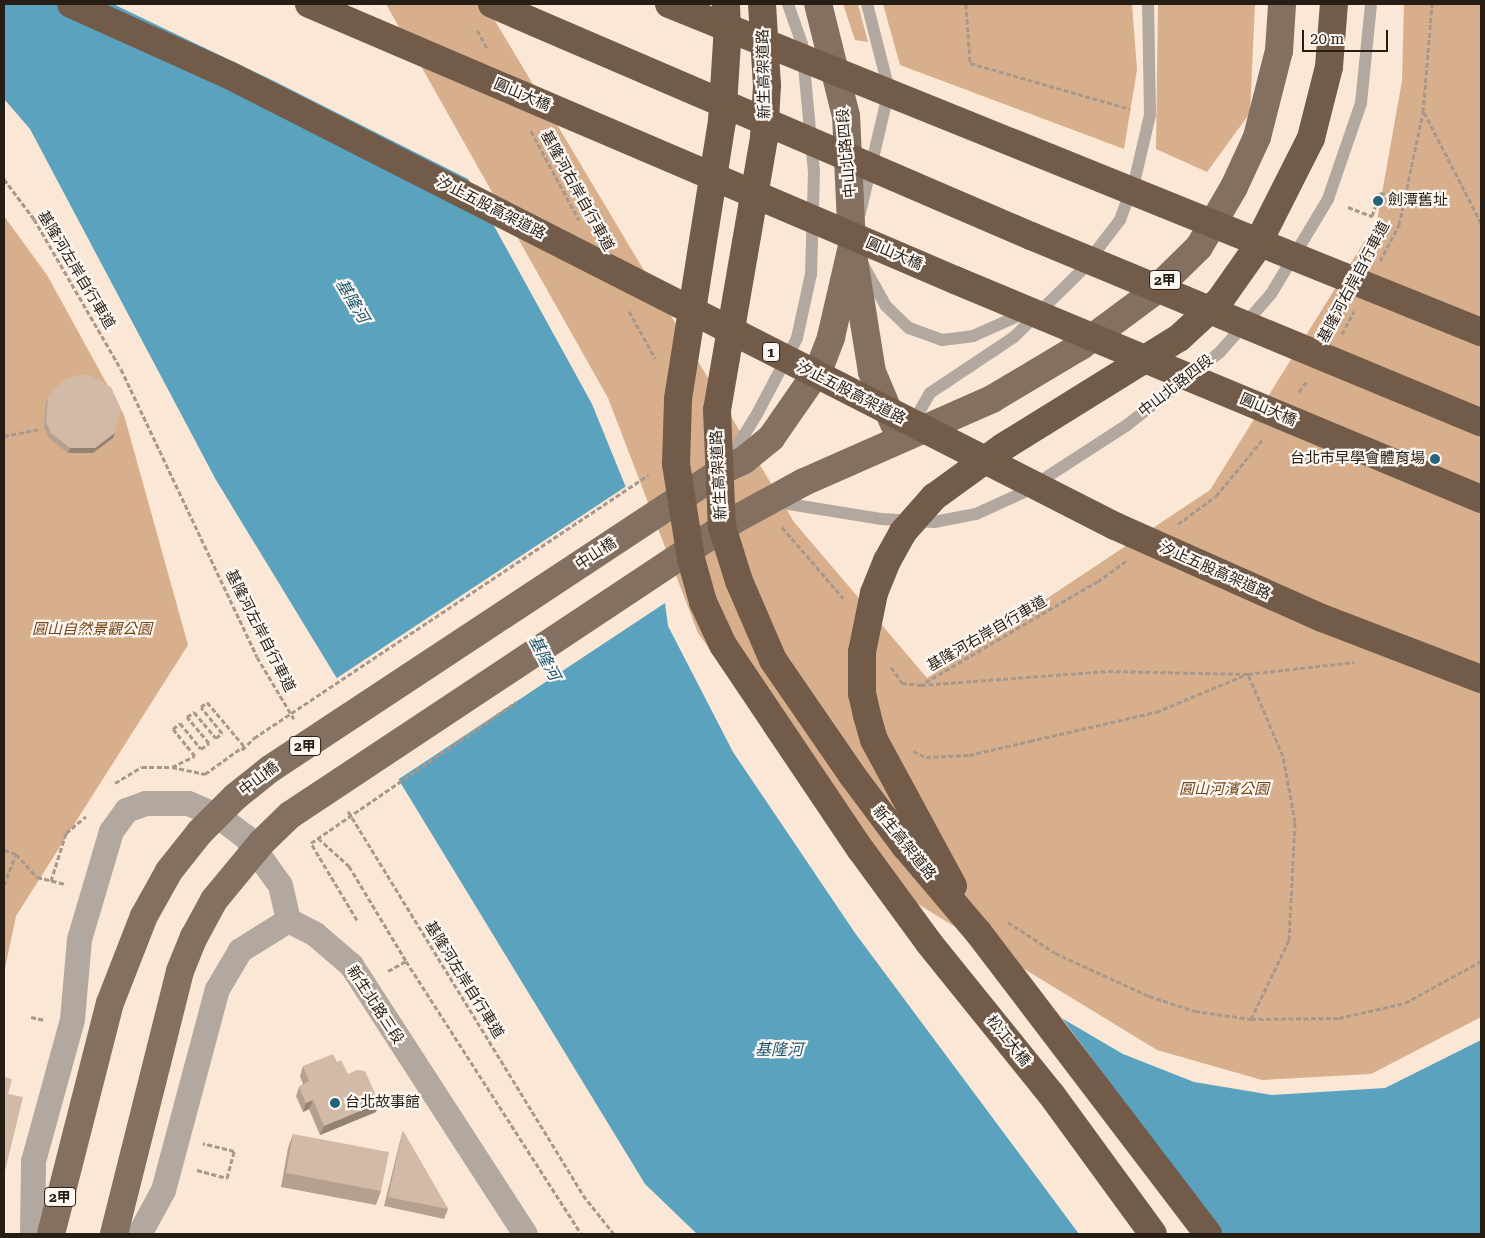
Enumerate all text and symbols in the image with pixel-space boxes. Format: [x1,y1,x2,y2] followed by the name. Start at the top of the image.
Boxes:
[1305,20,1391,52] scale bar
[754,29,774,119] street label: 新生高架道路
[1310,30,1344,48] text: 20 m
[491,75,553,115] street label: 圓山大橋
[834,107,860,199] street label: 中山北路四段
[536,128,618,254] street label: 基隆河右岸自行車道
[433,173,549,243] street label: 汐止五股高架道路
[1388,192,1448,210] place label: 劍潭舊址
[1372,195,1384,207] marker: 劍潭舊址
[34,208,118,332] street label: 基隆河左岸自行車道
[1314,218,1394,346] street label: 基隆河右岸自行車道
[863,234,925,274] street label: 圓山大橋
[1149,268,1181,292] road number: 2甲
[331,275,373,327] water label: 基隆河
[761,341,781,364] road number: 1
[1135,351,1217,421] street label: 中山北路四段
[793,358,909,428] street label: 汐止五股高架道路
[1237,390,1299,430] street label: 圓山大橋
[708,430,730,520] street label: 新生高架道路
[1290,450,1425,468] place label: 台北市早學會體育場
[1429,453,1441,465] marker: 台北市早學會體育場
[572,534,620,574] street label: 中山橋
[1157,538,1273,604] street label: 汐止五股高架道路
[221,567,299,695] street label: 基隆河左岸自行車道
[924,592,1050,676] street label: 基隆河右岸自行車道
[32,621,152,639] park label: 圓山自然景觀公園
[524,632,564,684] water label: 基隆河
[289,734,321,758] road number: 2甲
[236,758,282,800] street label: 中山橋
[1179,781,1269,799] park label: 圓山河濱公園
[869,802,939,884] street label: 新生高架道路
[421,918,507,1042] street label: 基隆河左岸自行車道
[343,962,407,1048] street label: 新生北路三段
[982,1012,1034,1070] street label: 松江大橋
[755,1040,803,1060] water label: 基隆河
[345,1094,420,1112] place label: 台北故事館
[329,1097,341,1109] marker: 台北故事館
[44,1186,76,1208] road number: 2甲

